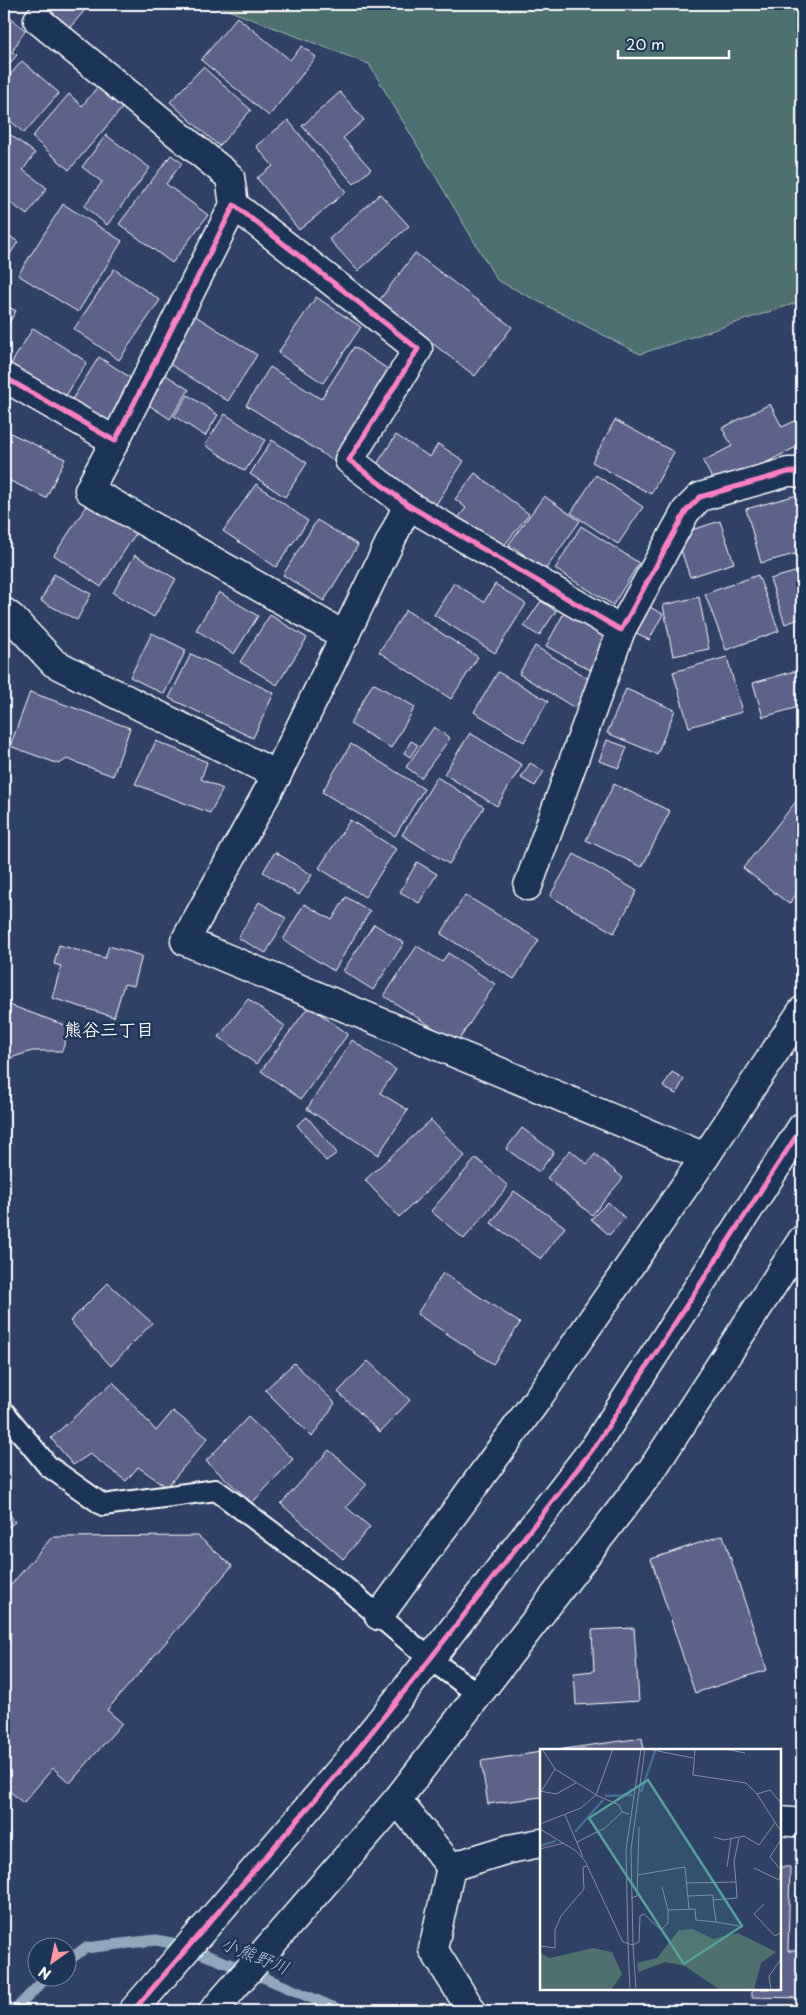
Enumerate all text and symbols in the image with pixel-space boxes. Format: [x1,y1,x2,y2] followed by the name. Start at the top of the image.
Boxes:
[618,28,730,60] scale bar
[626,32,665,55] text: 20 m
[64,1015,154,1042] district label: 熊谷三丁目
[540,1749,781,1990] inset map
[217,1929,294,1981] water label: 小熊野川
[28,1938,78,1988] north arrow
[34,1961,55,1985] text: N

